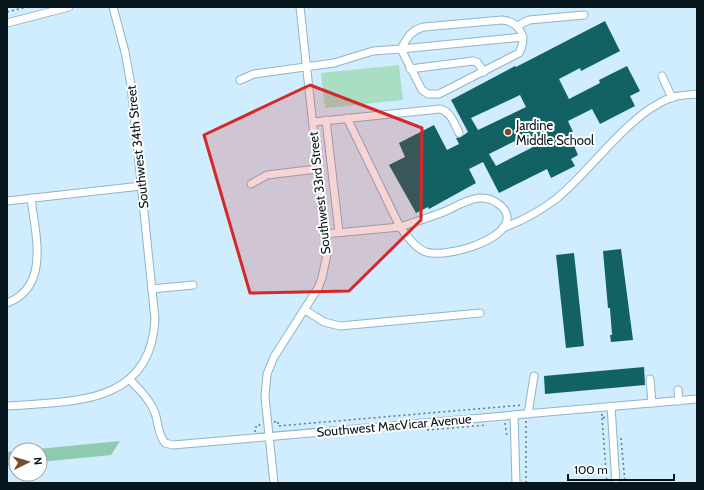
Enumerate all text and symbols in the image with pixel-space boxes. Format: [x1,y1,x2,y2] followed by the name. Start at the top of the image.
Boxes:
[123,84,151,209] street label: Southwest 34th Street
[515,117,594,148] place label: Jardine Middle School
[503,127,513,137] marker: Jardine Middle School
[305,130,333,255] street label: Southwest 33rd Street
[316,410,473,440] street label: Southwest MacVicar Avenue
[8,442,48,482] north arrow
[568,456,674,482] scale bar
[31,457,45,466] text: N
[574,462,608,477] text: 100 m

